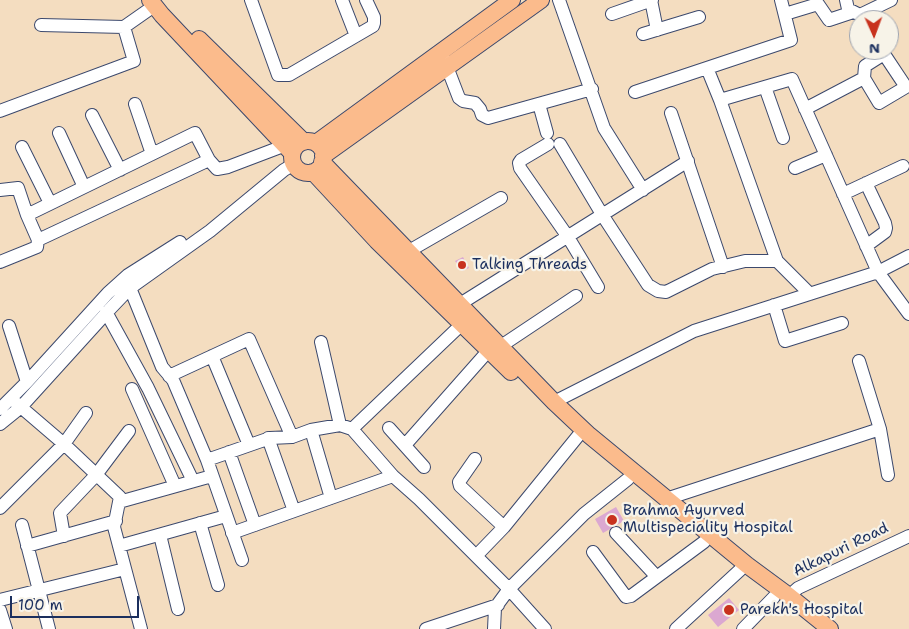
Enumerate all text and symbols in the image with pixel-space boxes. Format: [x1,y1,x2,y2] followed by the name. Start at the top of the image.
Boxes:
[849,10,899,60] north arrow
[869,40,880,58] text: N
[472,256,587,274] place label: Talking Threads
[456,259,468,271] marker: Talking Threads
[623,502,793,537] place label: Brahma Ayurved Multispeciality Hospital
[605,513,619,527] marker: Brahma Ayurved Multispeciality Hospital
[791,519,891,581] street label: Alkapuri Road
[12,586,141,618] scale bar
[18,595,63,615] text: 100 m
[740,601,863,619] place label: Parekh's Hospital
[722,603,736,617] marker: Parekh's Hospital

